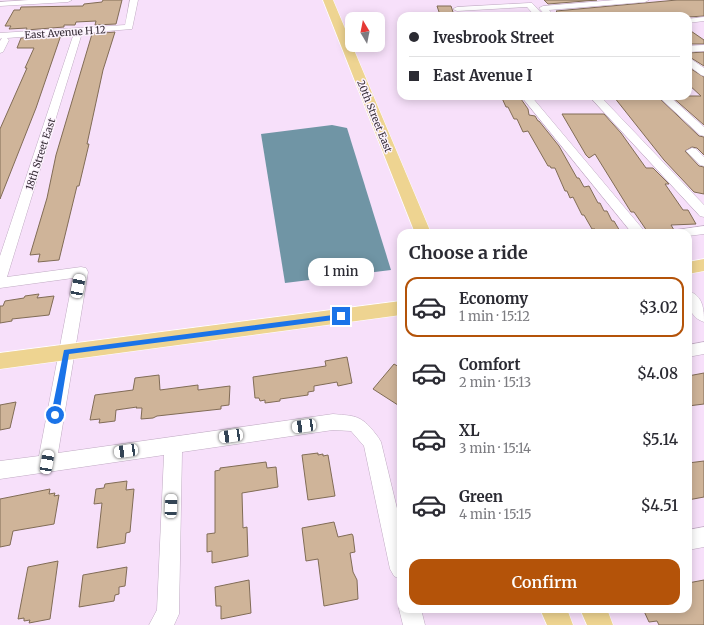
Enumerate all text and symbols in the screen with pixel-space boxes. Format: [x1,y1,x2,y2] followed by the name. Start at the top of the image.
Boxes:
[345,12,385,52] north arrow
[345,12,385,52] map controls
[24,23,106,42] street label: East Avenue H 12
[433,28,554,47] text: Ivesbrook Street
[433,66,533,85] text: East Avenue I
[354,78,395,154] street label: 20th Street East
[23,116,58,192] street label: 18th Street East
[409,241,528,264] text: Choose a ride
[308,258,374,286] callout: 1 min
[324,263,358,280] text: 1 min
[70,273,86,299] car
[411,289,447,325] icon: car
[459,289,528,308] text: Economy
[639,298,678,317] text: $3.02
[332,307,350,325] route end
[459,308,530,325] text: 1 min · 15:12
[411,355,447,391] icon: car
[459,355,520,374] text: Comfort
[637,364,678,383] text: $4.08
[459,374,531,391] text: 2 min · 15:13
[46,406,64,424] route start
[291,418,317,434] car
[411,421,447,457] icon: car
[459,421,480,440] text: XL
[218,428,244,444] car
[642,430,678,449] text: $5.14
[459,440,531,457] text: 3 min · 15:14
[113,443,139,459] car
[39,449,55,475] car
[411,487,447,523] icon: car
[459,487,503,506] text: Green
[165,494,177,518] car
[641,496,678,515] text: $4.51
[459,506,532,523] text: 4 min · 15:15
[409,559,680,605] button: Confirm

